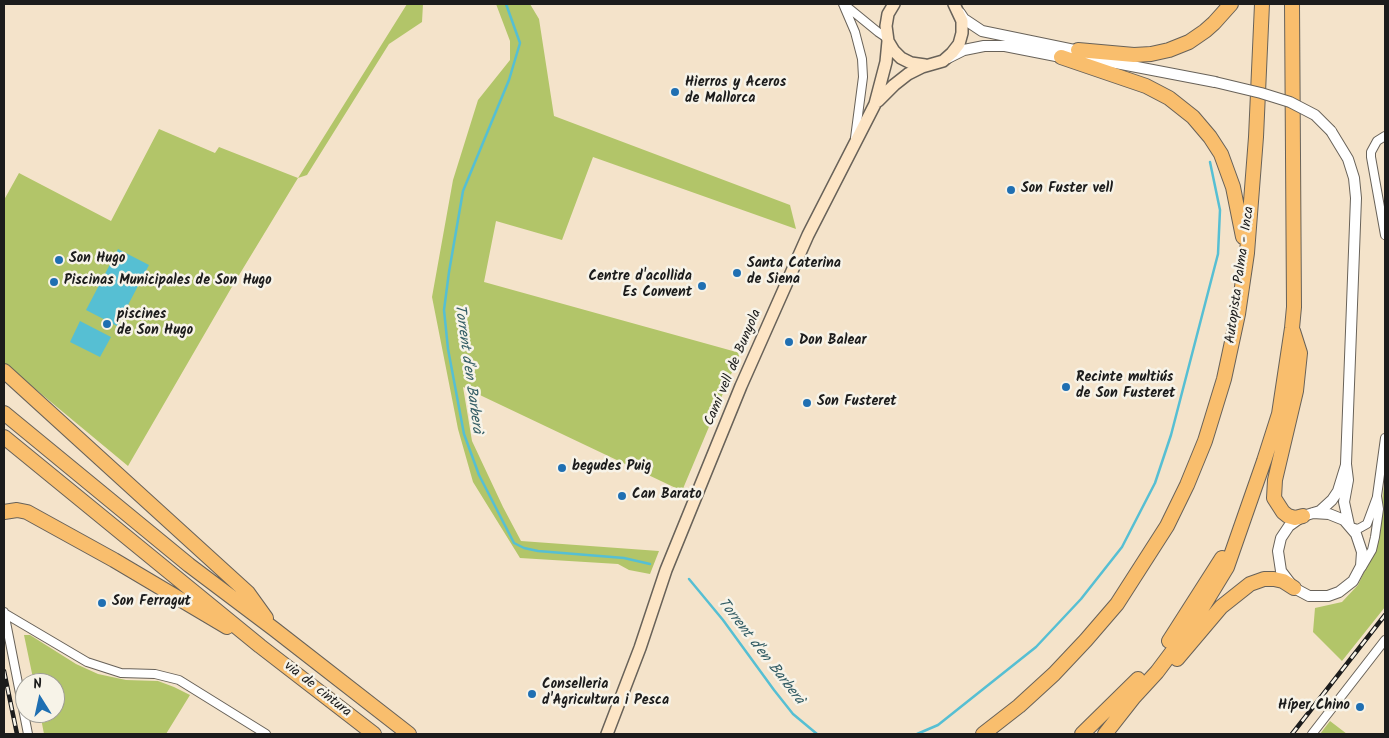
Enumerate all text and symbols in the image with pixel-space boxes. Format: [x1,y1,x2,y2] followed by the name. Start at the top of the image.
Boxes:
[685,76,786,108] place label: Hierros y Aceros de Mallorca
[669,86,681,98] marker: Hierros y Aceros de Mallorca
[1021,182,1113,198] place label: Son Fuster vell
[1005,184,1017,196] marker: Son Fuster vell
[1223,205,1259,345] street label: Autopista Palma - Inca
[69,252,125,268] place label: Son Hugo
[53,254,65,266] marker: Son Hugo
[747,257,841,290] place label: Santa Caterina de Siena
[731,267,743,279] marker: Santa Caterina de Siena
[588,270,692,302] place label: Centre d'acollida Es Convent
[64,274,272,290] place label: Piscinas Municipales de Son Hugo
[48,276,60,288] marker: Piscinas Municipales de Son Hugo
[696,280,708,292] marker: Centre d'acollida Es Convent
[449,303,485,435] water label: Torrent d'en Barberà
[702,307,766,429] street label: Camí vell de Bunyola
[117,308,193,341] place label: piscines de Son Hugo
[101,318,113,330] marker: piscines de Son Hugo
[799,334,866,350] place label: Don Balear
[783,336,795,348] marker: Don Balear
[1076,371,1175,404] place label: Recinte multiús de Son Fusteret
[1060,381,1072,393] marker: Recinte multiús de Son Fusteret
[817,395,897,411] place label: Son Fusteret
[801,397,813,409] marker: Son Fusteret
[572,460,651,476] place label: begudes Puig
[556,462,568,474] marker: begudes Puig
[632,488,702,504] place label: Can Barato
[616,490,628,502] marker: Can Barato
[112,595,191,611] place label: Son Ferragut
[713,595,807,709] water label: Torrent d'en Barberà
[96,597,108,609] marker: Son Ferragut
[280,659,354,721] street label: via de cintura
[15,673,65,723] north arrow
[31,673,44,696] text: N
[542,678,669,710] place label: Conselleria d'Agricultura i Pesca
[526,688,538,700] marker: Conselleria d'Agricultura i Pesca
[1278,699,1350,715] place label: Híper Chino
[1354,701,1366,713] marker: Híper Chino

